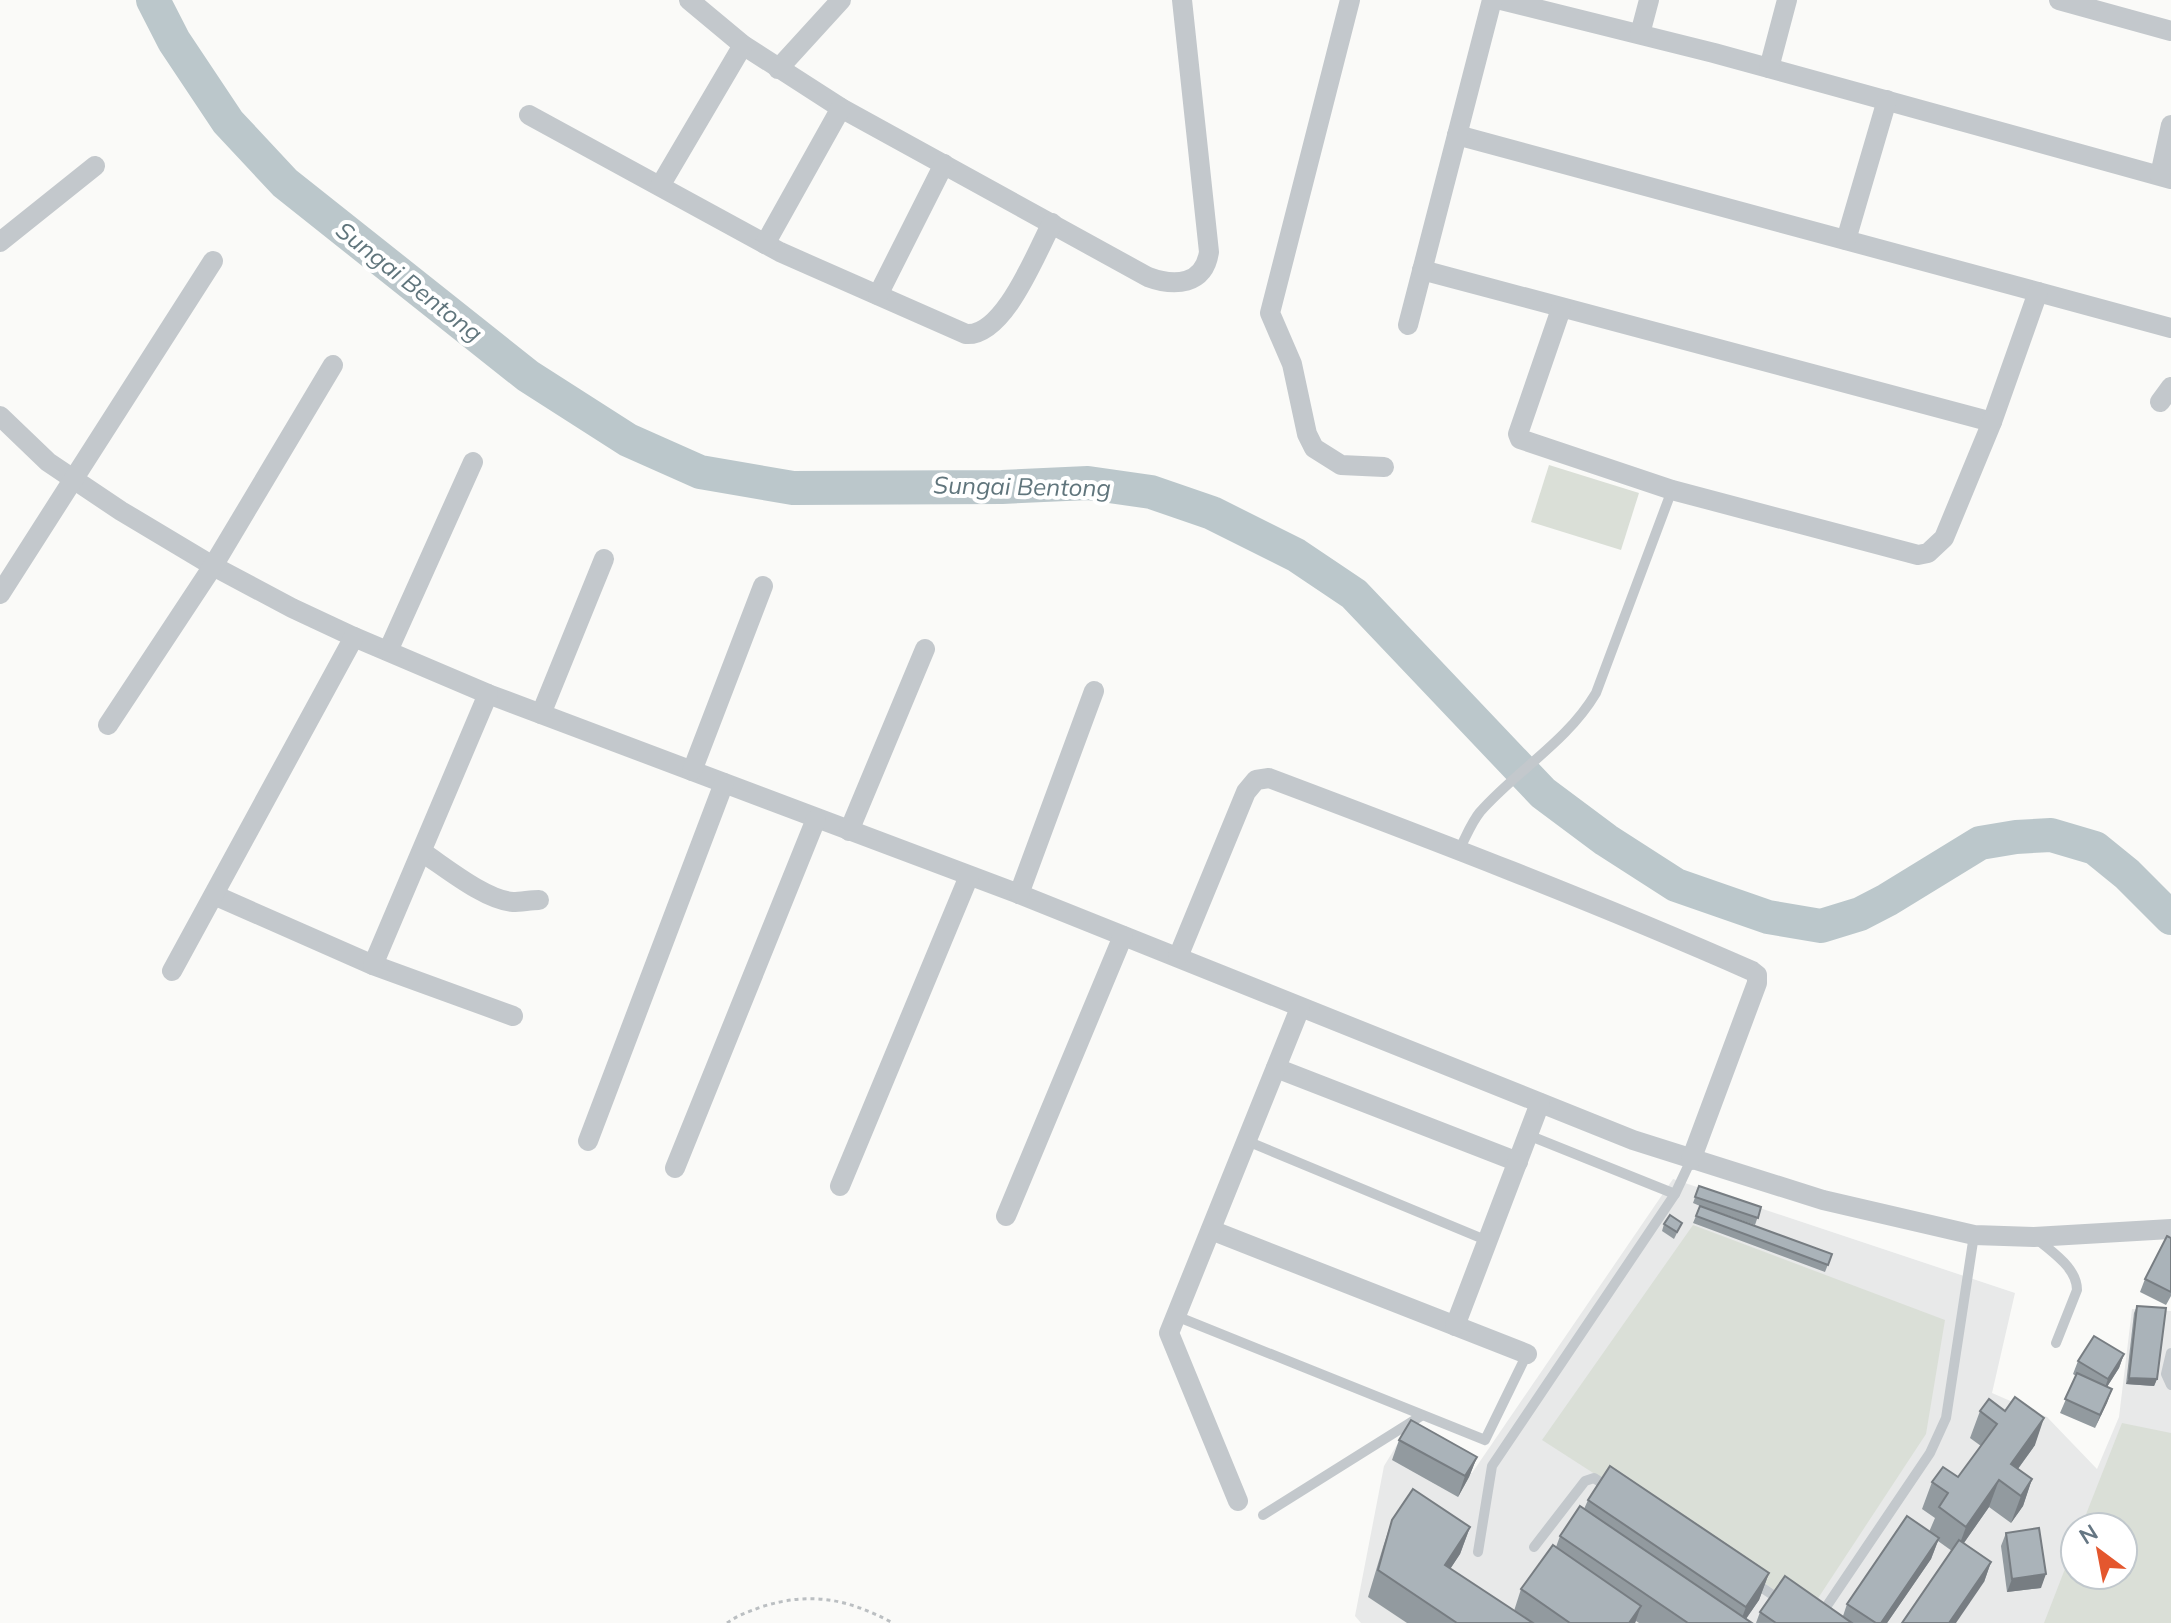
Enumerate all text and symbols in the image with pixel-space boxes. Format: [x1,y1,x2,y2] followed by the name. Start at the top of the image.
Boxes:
[330,215,489,348] water label: Sungai Bentong
[933,469,1111,503] water label: Sungai Bentong
[2059,1511,2139,1591] north arrow
[2074,1518,2103,1550] text: N

